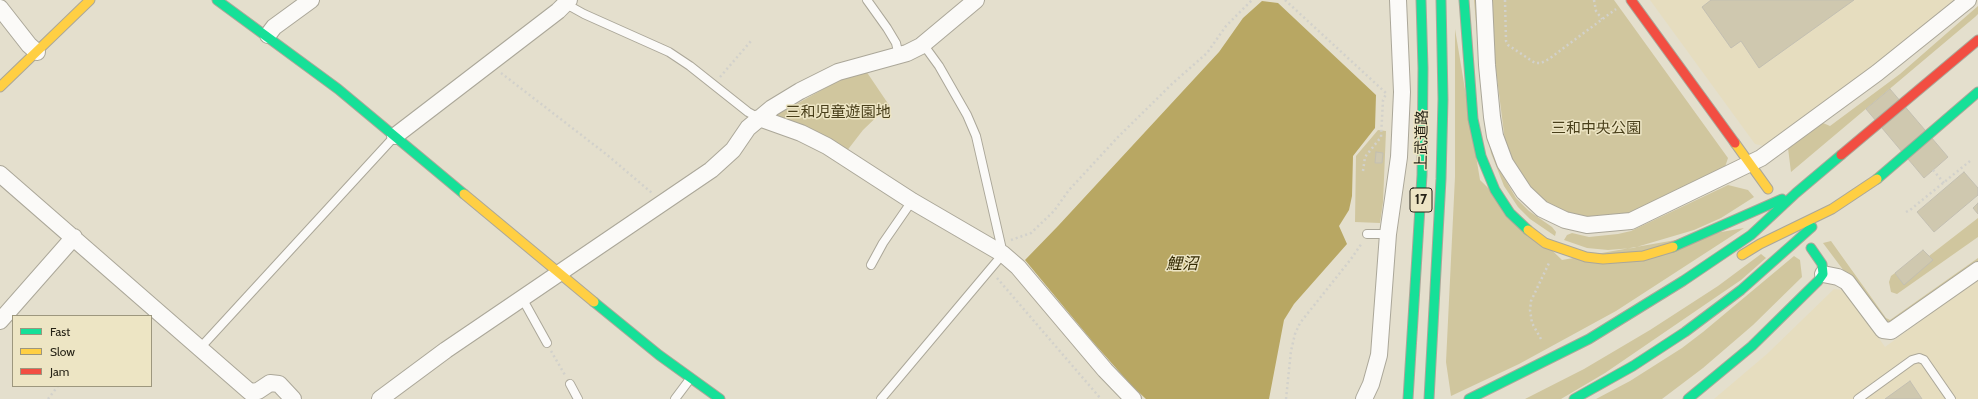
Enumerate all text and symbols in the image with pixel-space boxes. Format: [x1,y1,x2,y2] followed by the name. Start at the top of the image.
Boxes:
[786,104,890,122] park label: 三和児童遊園地
[1412,110,1432,170] street label: 上武道路
[1551,120,1641,138] park label: 三和中央公園
[1410,188,1432,212] road number: 17
[1166,254,1198,274] water label: 鯉沼
[12,315,152,387] legend
[50,324,70,339] text: Fast
[50,344,75,359] text: Slow
[50,364,69,379] text: Jam

